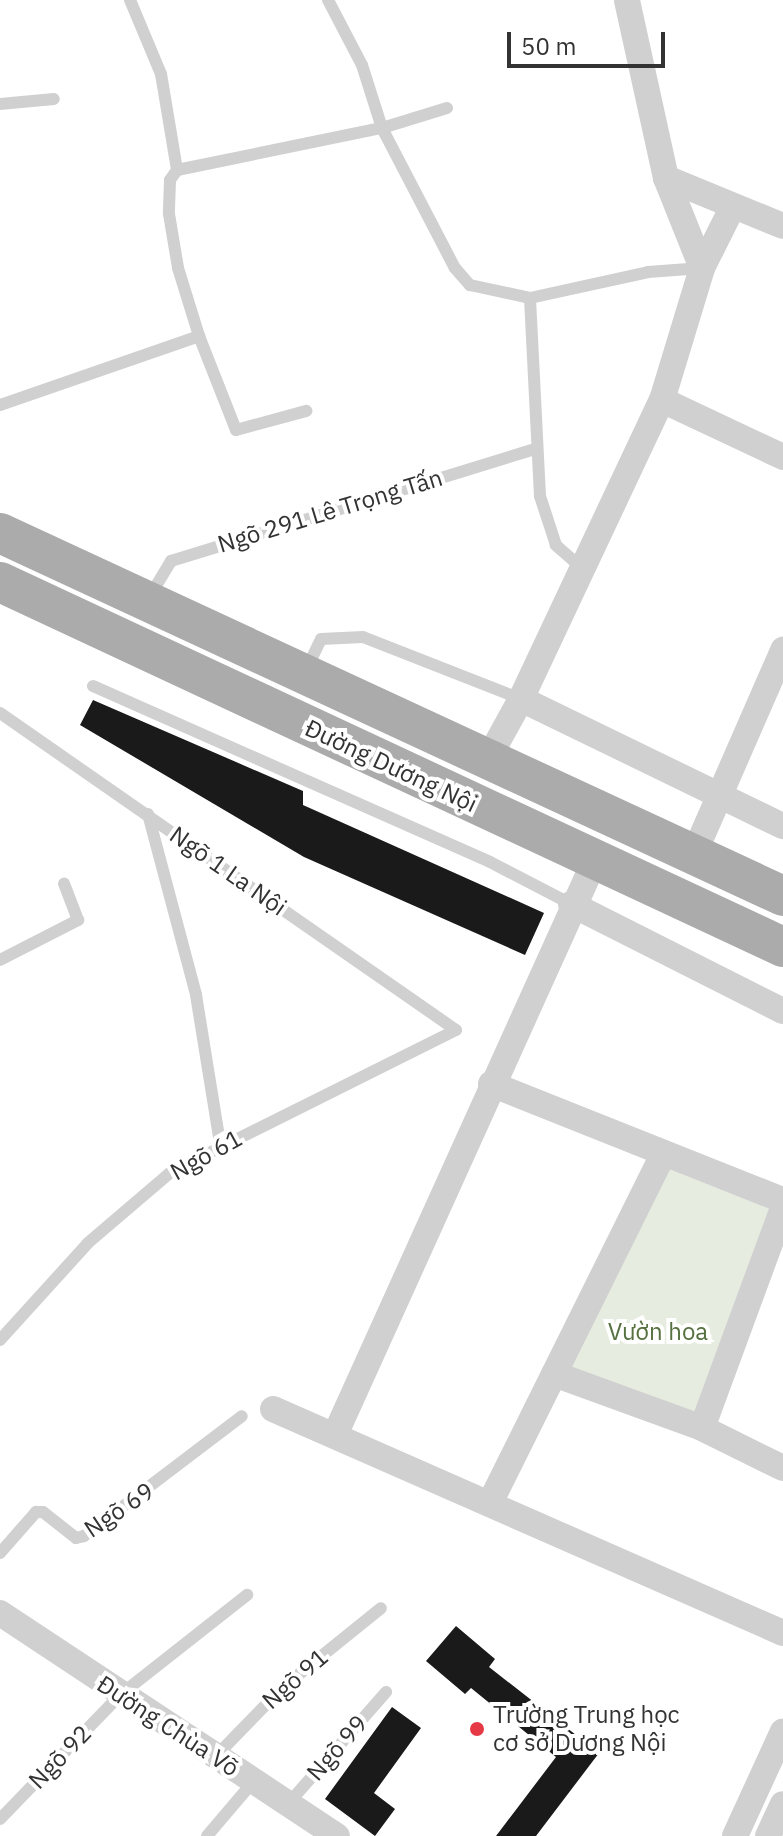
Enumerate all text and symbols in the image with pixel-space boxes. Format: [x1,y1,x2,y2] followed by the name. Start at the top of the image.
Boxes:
[511,16,669,66] scale bar
[521,30,576,62] text: 50 m
[214,463,446,559] street label: Ngõ 291 Lê Trọng Tấn
[300,713,482,819] street label: Đường Dương Nội
[164,820,292,922] street label: Ngõ 1 La Nội
[165,1124,247,1186] street label: Ngõ 61
[608,1318,708,1346] park label: Vườn hoa
[79,1476,159,1544] street label: Ngõ 69
[256,1643,334,1715] street label: Ngõ 91
[92,1669,244,1783] street label: Đường Chùa Võ
[493,1701,680,1757] place label: Trường Trung học cơ sở Dương Nội
[301,1709,373,1787] street label: Ngõ 99
[23,1719,97,1795] street label: Ngõ 92
[468,1720,486,1738] marker: Trường Trung học cơ sở Dương Nội

